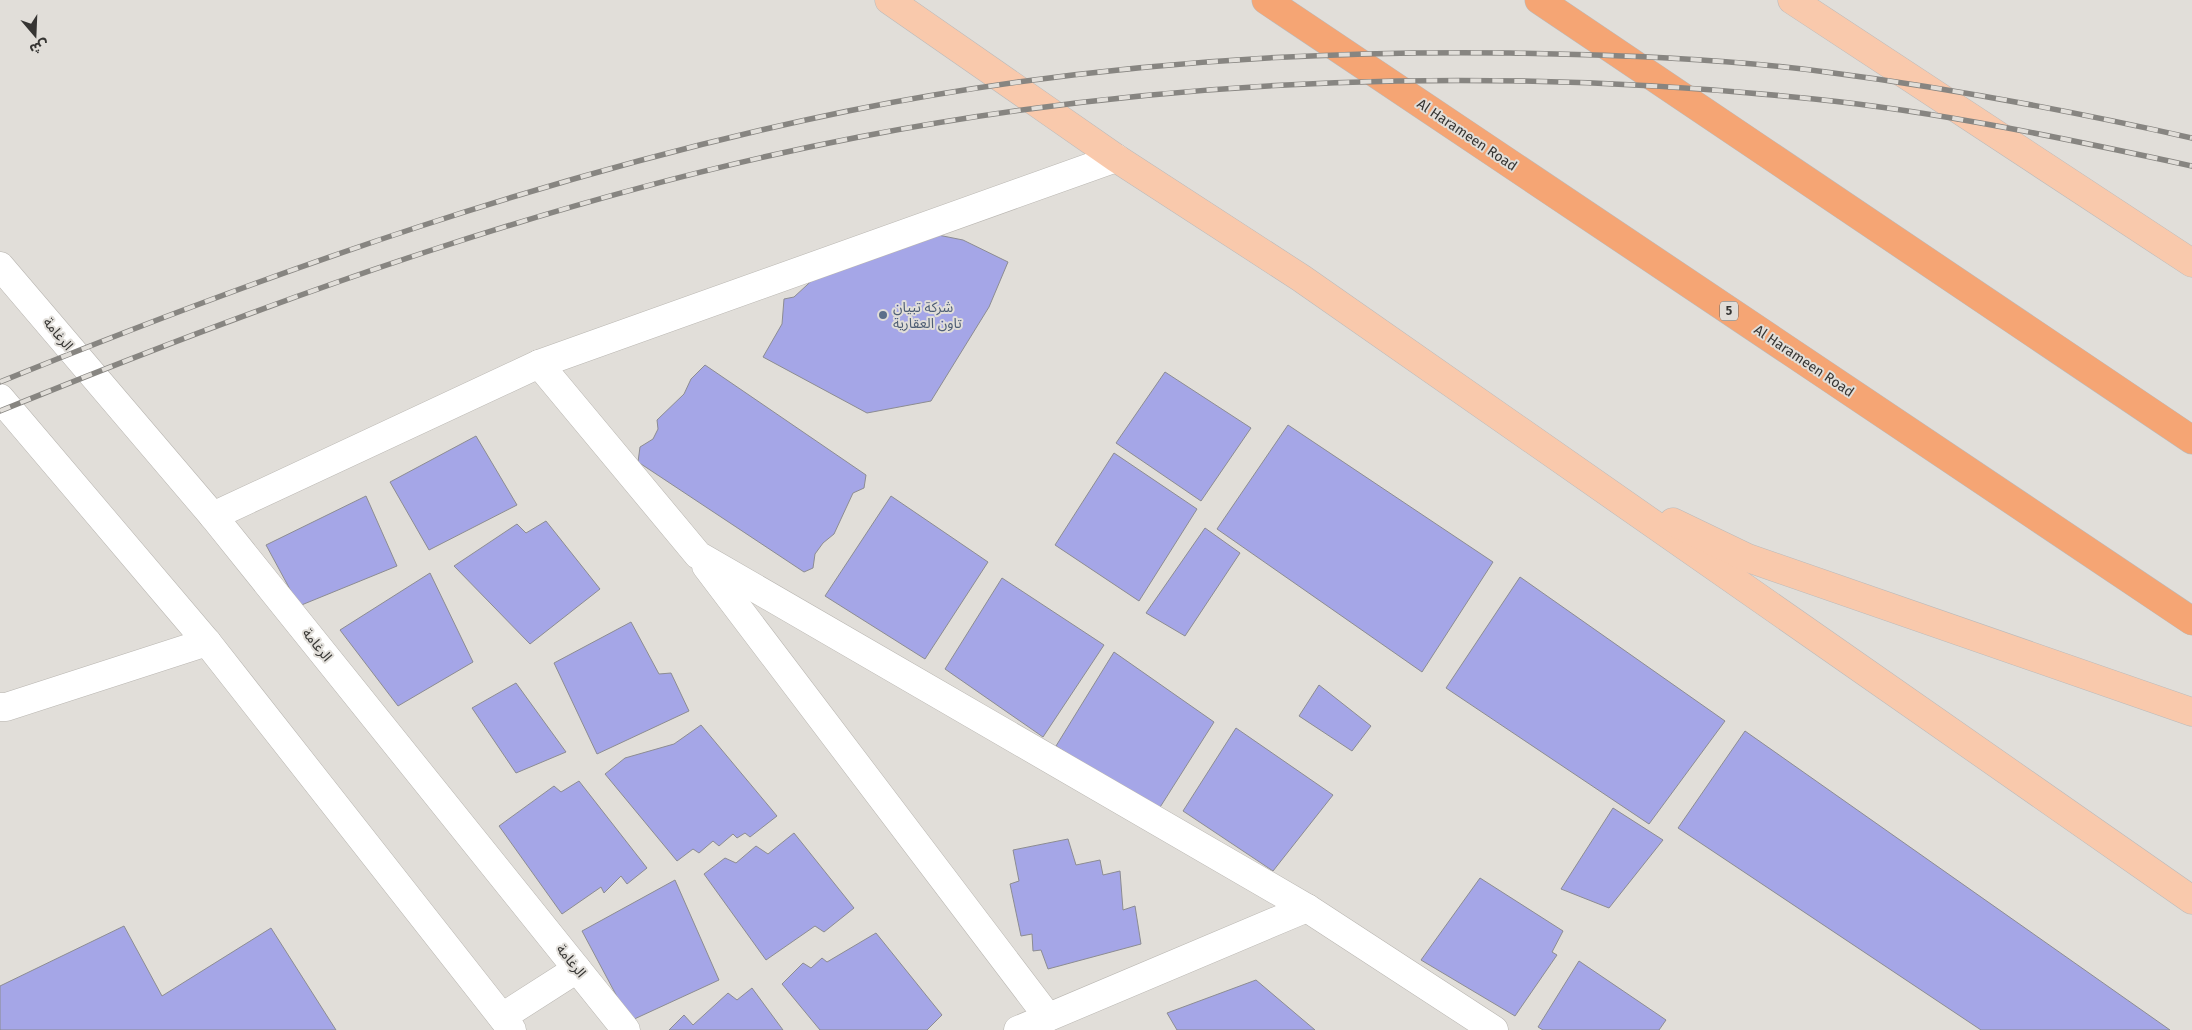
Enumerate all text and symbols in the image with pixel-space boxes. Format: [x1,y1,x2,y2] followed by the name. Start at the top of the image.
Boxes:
[10,10,60,60] north arrow
[27,36,51,58] text: ش
[1414,95,1520,175] street label: Al Harameen Road
[893,299,962,332] place label: شركة تبيان تاون العقارية
[1720,302,1738,321] road number: 5
[877,309,889,321] marker: شركة تبيان تاون العقارية
[39,314,77,354] street label: الرغامة
[1751,321,1857,401] street label: Al Harameen Road
[299,625,335,665] street label: الرغامة
[553,941,589,981] street label: الرغامة

